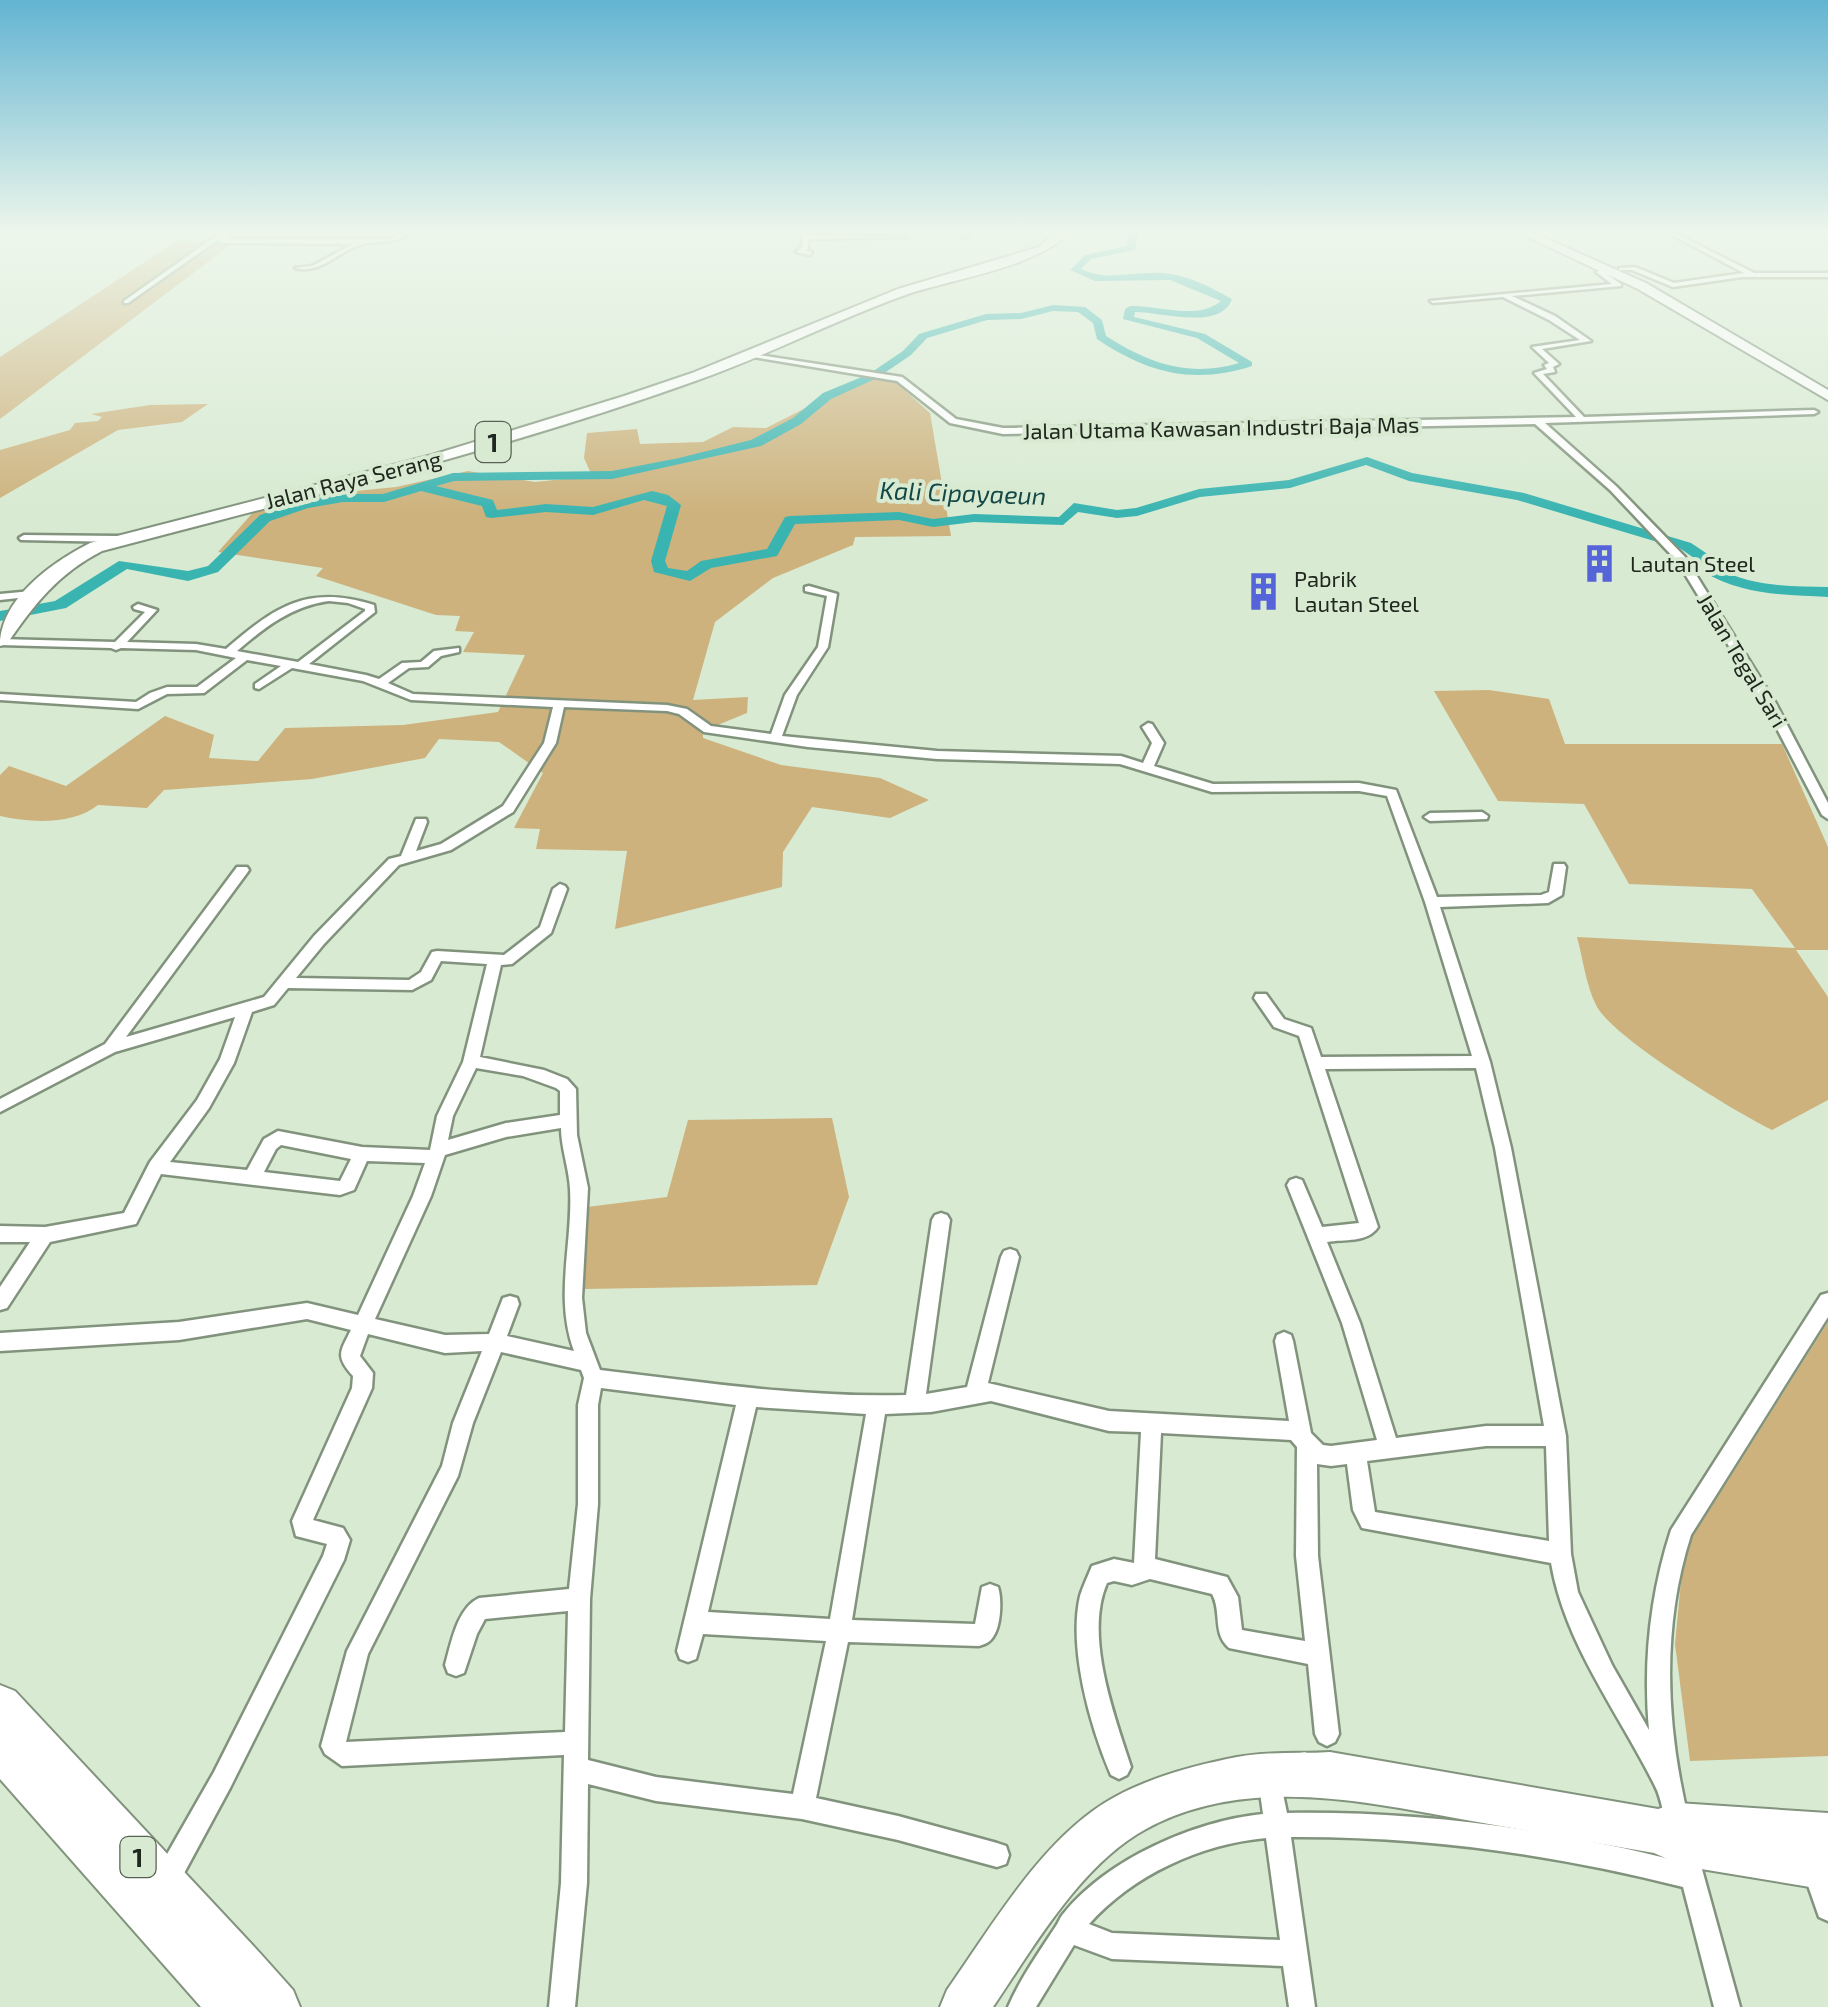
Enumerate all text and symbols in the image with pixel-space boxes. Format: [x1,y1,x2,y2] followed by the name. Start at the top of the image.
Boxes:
[1023,411,1420,444] street label: Jalan Utama Kawasan Industri Baja Mas
[476,422,510,462] road number: 1
[262,445,444,513] street label: Jalan Raya Serang
[879,474,1047,511] water label: Kali Cipayaeun
[1579,542,1621,584] building icon: Lautan Steel
[1630,550,1755,576] place label: Lautan Steel
[1294,565,1419,616] place label: Pabrik Lautan Steel
[1243,570,1285,612] building icon: Pabrik Lautan Steel
[1693,588,1793,732] street label: Jalan Tegal Sari
[120,1837,156,1877] road number: 1

